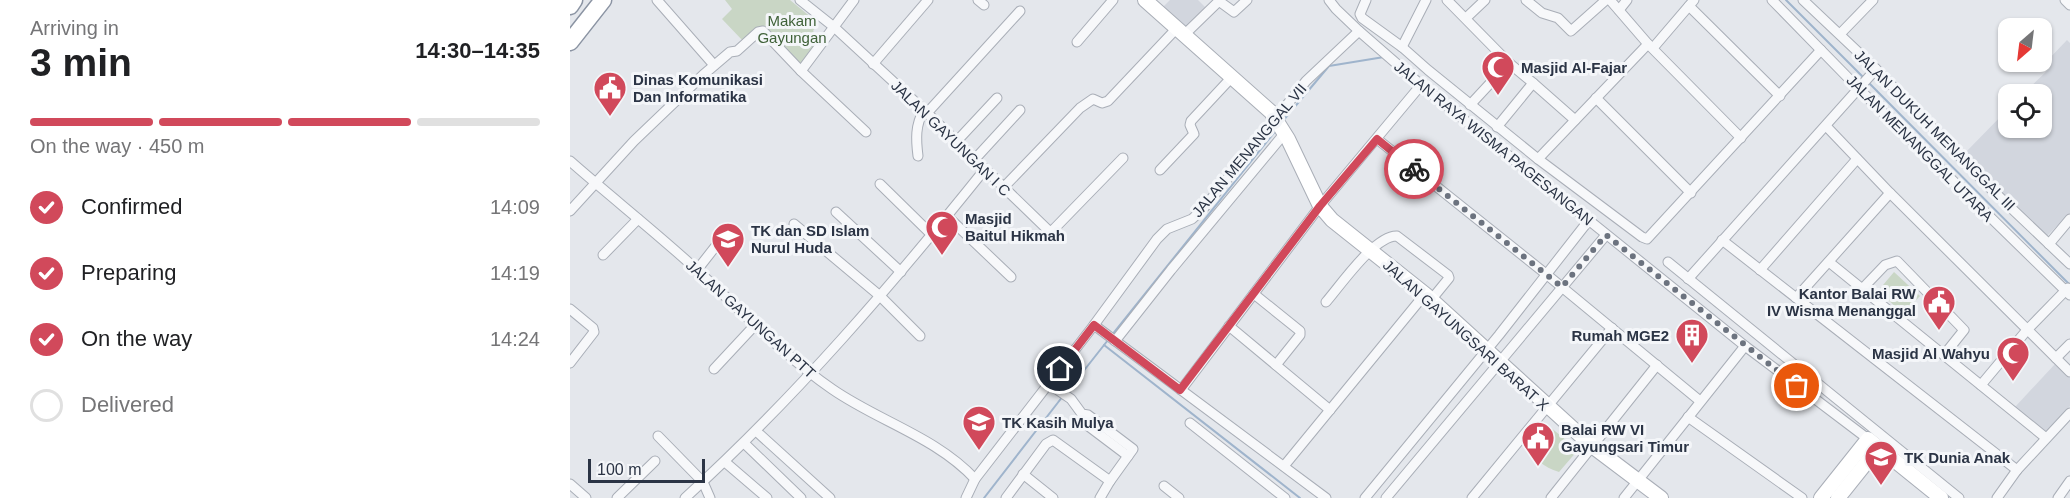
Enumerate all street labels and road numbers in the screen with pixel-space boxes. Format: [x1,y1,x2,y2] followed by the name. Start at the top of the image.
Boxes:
[1851,46,2019,214] street label: JALAN DUKUH MENANGGAL III
[1391,57,1597,229] street label: JALAN RAYA WISMA PAGESANGAN
[1843,71,1997,225] street label: JALAN MENANGGAL UTARA
[888,77,1014,199] street label: JALAN GAYUNGAN I C
[1188,80,1310,220] street label: JALAN MENANGGAL VII
[683,256,819,382] street label: JALAN GAYUNGAN PTT
[1380,256,1552,414] street label: JALAN GAYUNGSARI BARAT X

